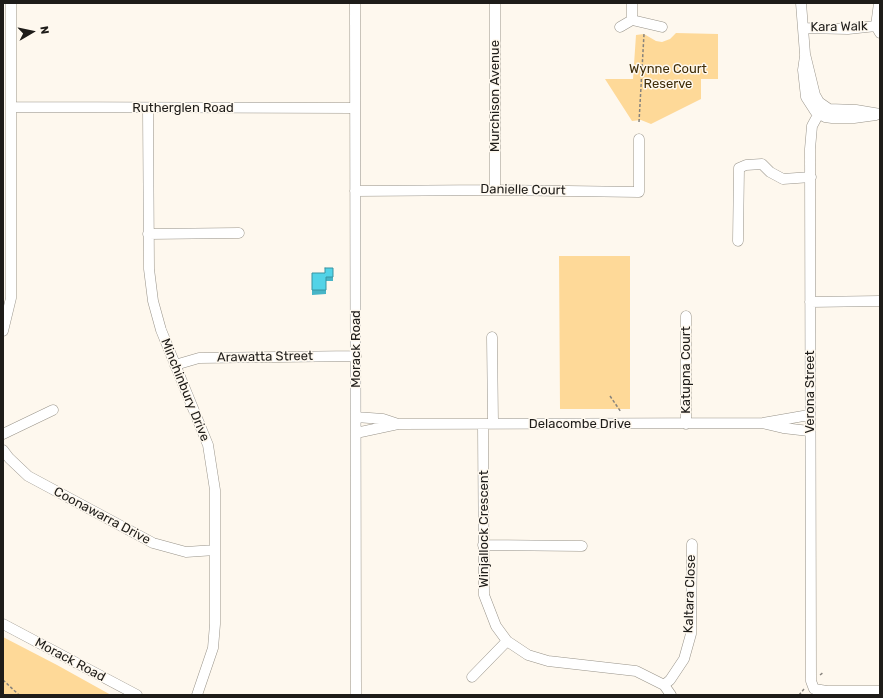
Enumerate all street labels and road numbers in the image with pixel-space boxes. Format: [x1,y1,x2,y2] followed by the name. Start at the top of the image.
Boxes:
[810,19,868,35] street label: Kara Walk
[487,40,503,152] street label: Murchison Avenue
[132,100,234,116] street label: Rutherglen Road
[480,181,566,199] street label: Danielle Court
[348,310,364,388] street label: Morack Road
[678,326,694,414] street label: Katupna Court
[157,336,213,444] street label: Minchinbury Drive
[217,348,313,366] street label: Arawatta Street
[802,350,818,434] street label: Verona Street
[529,416,631,432] street label: Delacombe Drive
[476,470,492,588] street label: Winjallock Crescent
[51,484,153,548] street label: Coonawarra Drive
[681,554,699,634] street label: Kaltara Close
[32,635,108,685] street label: Morack Road

